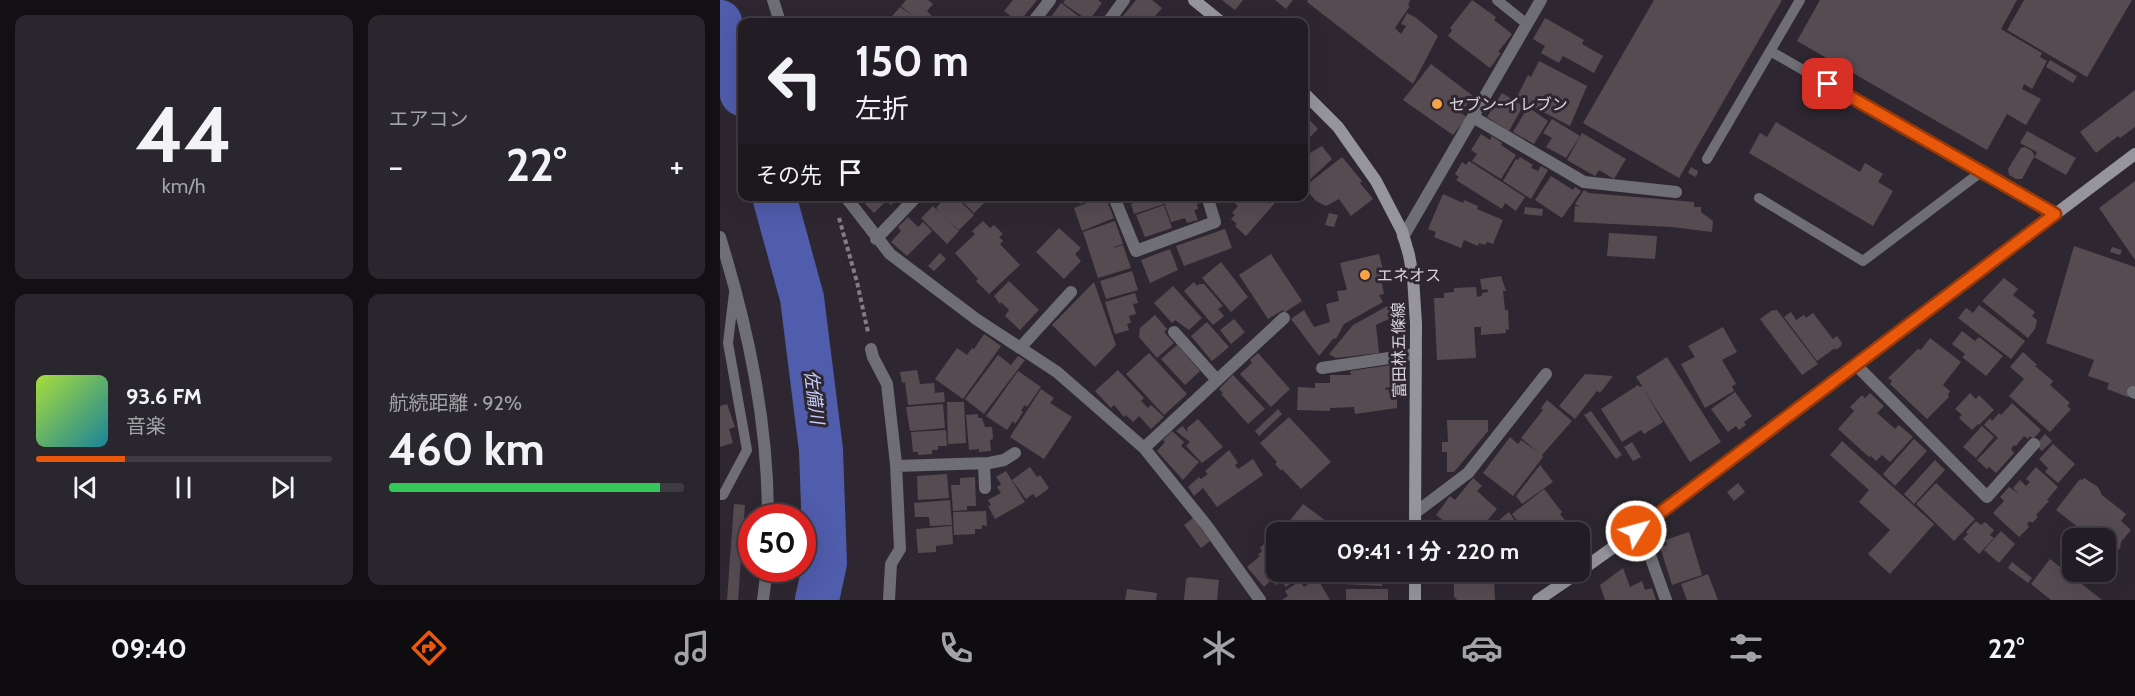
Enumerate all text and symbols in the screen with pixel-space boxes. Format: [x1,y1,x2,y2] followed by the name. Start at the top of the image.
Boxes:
[855,35,969,87] text: 150 m
[756,42,834,120] icon: left
[1802,58,1853,109] pin
[1811,67,1844,100] icon: arrive
[135,87,232,182] text: 44
[855,92,909,125] text: 左折
[1449,95,1568,114] place label: セブン-イレブン
[1430,97,1444,111] marker: セブン-イレブン
[389,107,469,131] text: エアコン
[506,138,567,192] text: 22°
[389,146,403,186] text: −
[669,146,684,186] text: +
[834,156,867,189] icon: arrive
[756,162,822,189] text: その先
[162,174,206,198] text: km/h
[1377,266,1441,285] place label: エネオス
[1358,268,1372,282] marker: エネオス
[1389,302,1409,398] street label: 富田林五條線
[800,369,828,427] water label: 佐備川
[126,383,202,410] text: 93.6 FM
[389,391,522,415] text: 航続距離 · 92%
[126,414,166,438] text: 音楽
[389,422,545,476] text: 460 km
[69,471,102,504] icon: previous
[167,471,200,504] icon: pause
[266,471,299,504] icon: next
[1604,499,1668,563] position arrow
[738,504,816,582] speed limit sign: 50
[2062,528,2116,582] map controls
[2062,528,2116,582] button: layers
[1337,538,1519,565] text: 09:41 · 1 分 · 220 m
[408,627,450,669] icon: directions
[671,627,713,669] icon: music
[935,627,977,669] icon: phone
[1198,627,1240,669] icon: climate
[1461,627,1503,669] icon: car
[1725,627,1767,669] icon: filters
[111,632,187,665] text: 09:40
[1988,632,2024,665] text: 22°

